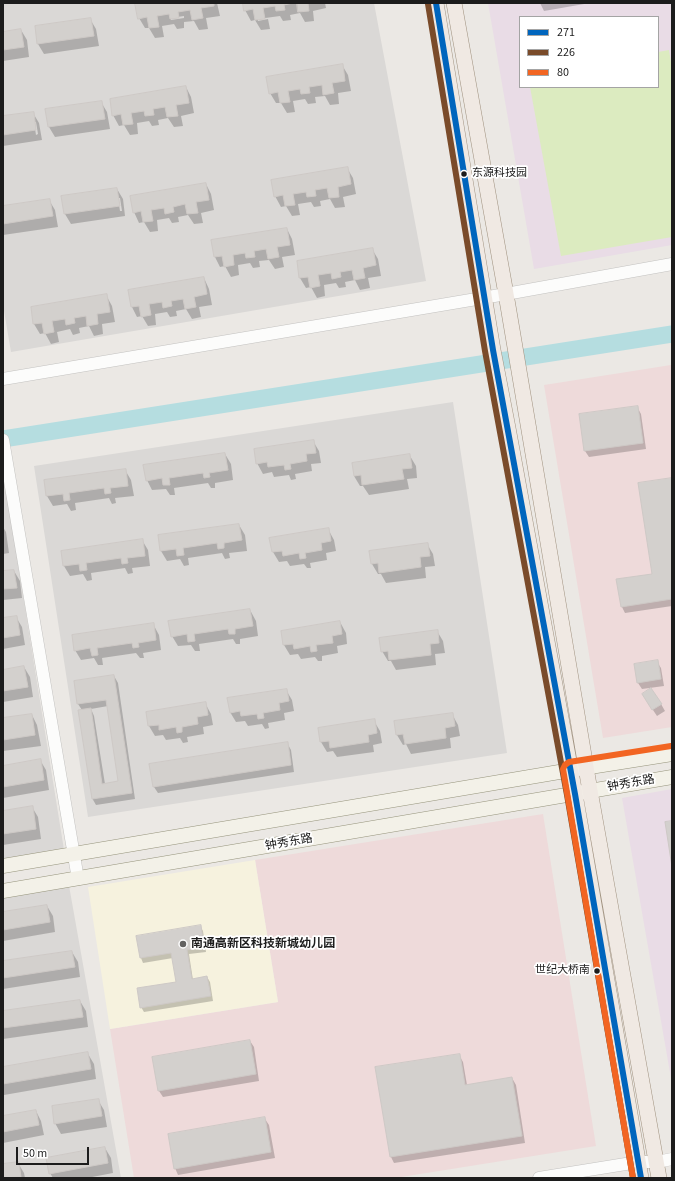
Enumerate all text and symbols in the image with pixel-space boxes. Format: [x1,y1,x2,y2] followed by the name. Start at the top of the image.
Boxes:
[519,16,659,88] legend
[557,24,575,41] text: 271
[557,44,575,61] text: 226
[557,64,569,81] text: 80
[472,167,527,181] place label: 东源科技园
[459,169,469,179] marker: 东源科技园
[606,773,656,795] street label: 钟秀东路
[264,832,314,854] street label: 钟秀东路
[191,937,335,951] place label: 南通高新区科技新城幼儿园
[178,939,188,949] marker: 南通高新区科技新城幼儿园
[535,964,590,978] place label: 世纪大桥南
[592,966,602,976] marker: 世纪大桥南
[18,1139,91,1165] scale bar
[23,1145,47,1162] text: 50 m

